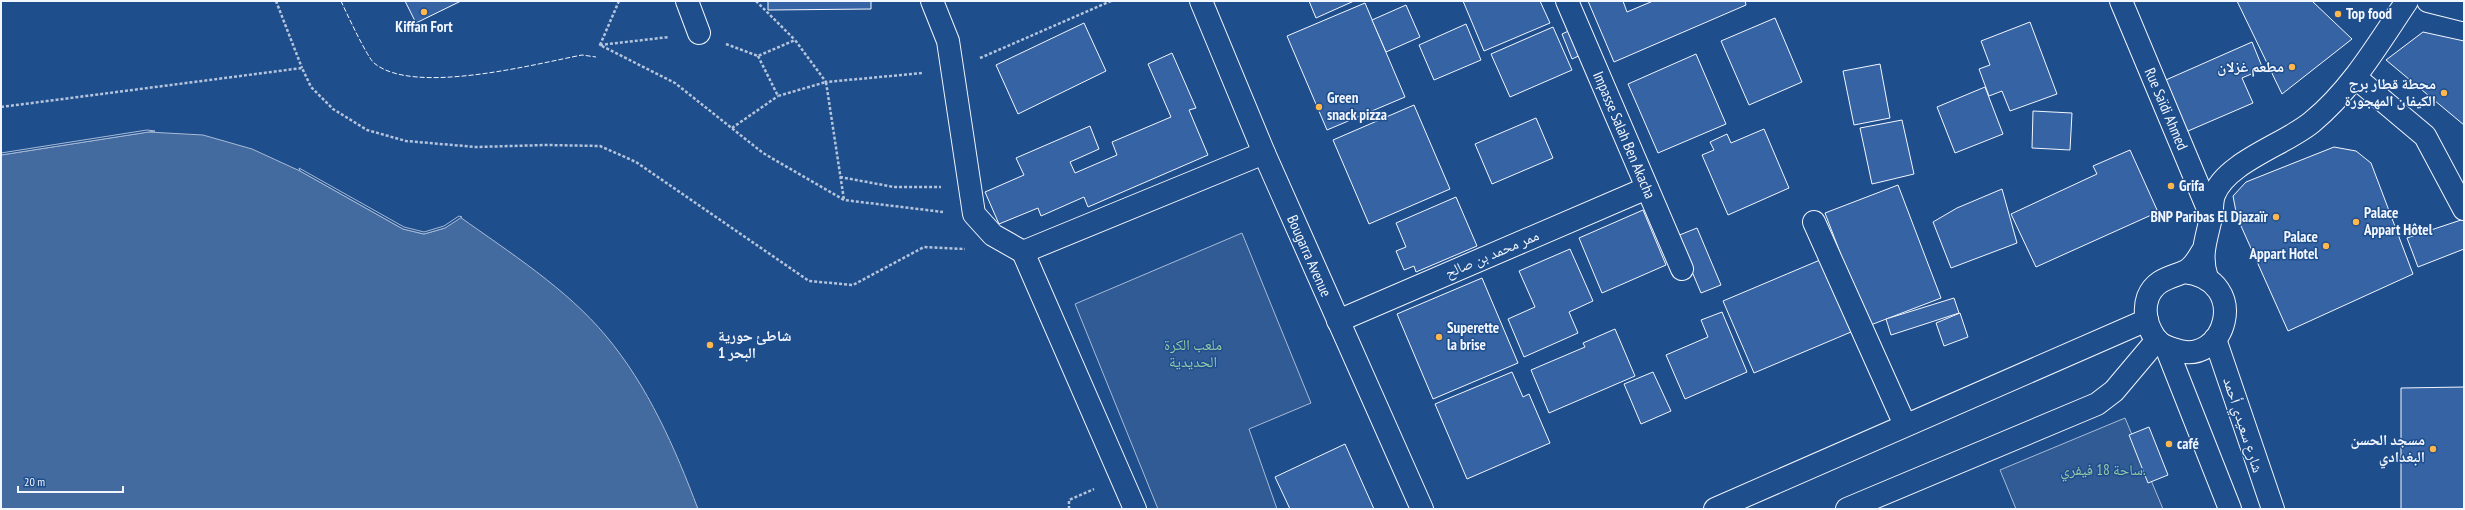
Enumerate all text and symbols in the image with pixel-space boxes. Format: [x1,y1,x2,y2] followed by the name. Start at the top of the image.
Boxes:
[2346,4,2392,23] place label: Top food
[419,7,429,17] marker: Kiffan Fort
[2333,9,2343,19] marker: Top food
[395,17,453,36] place label: Kiffan Fort
[2217,57,2284,77] place label: مطعم غزلان
[2287,62,2297,72] marker: مطعم غزلان
[2141,65,2192,153] street label: Rue Saïdi Ahmed
[1589,68,1660,201] street label: Impasse Salah Ben Akacha
[2345,74,2436,110] place label: محطة قطار برج الكيفان المهجورة
[1327,88,1387,124] place label: Green snack pizza
[2439,88,2449,98] marker: محطة قطار برج الكيفان المهجورة
[1314,102,1324,112] marker: Green snack pizza
[2179,176,2205,195] place label: Grifa
[2166,181,2176,191] marker: Grifa
[2363,203,2433,239] place label: Palace Appart Hôtel
[2150,207,2269,226] place label: BNP Paribas El Djazaïr
[1283,212,1336,300] street label: Bougarra Avenue
[2271,212,2281,222] marker: BNP Paribas El Djazaïr
[2351,217,2361,227] marker: Palace Appart Hôtel
[1442,225,1542,283] street label: ممر محمد بن صالح
[2249,227,2318,263] place label: Palace Appart Hotel
[2321,241,2331,251] marker: Palace Appart Hotel
[1447,318,1499,354] place label: Superette la brise
[718,326,792,362] place label: شاطئ حورية البحر 1
[1434,332,1444,342] marker: Superette la brise
[1164,335,1222,371] park label: ملعب الكرة الحديدية
[705,340,715,350] marker: شاطئ حورية البحر 1
[2216,375,2268,476] street label: شارع سعيدي أحمد
[2350,430,2425,469] place label: مسجد الحسن البغدادي
[2177,434,2199,453] place label: café
[2164,439,2174,449] marker: café
[2428,444,2438,454] marker: مسجد الحسن البغدادي
[2060,460,2146,482] park label: ساحة 18 فيفري.
[18,468,123,494] scale bar
[24,474,45,489] text: 20 m

